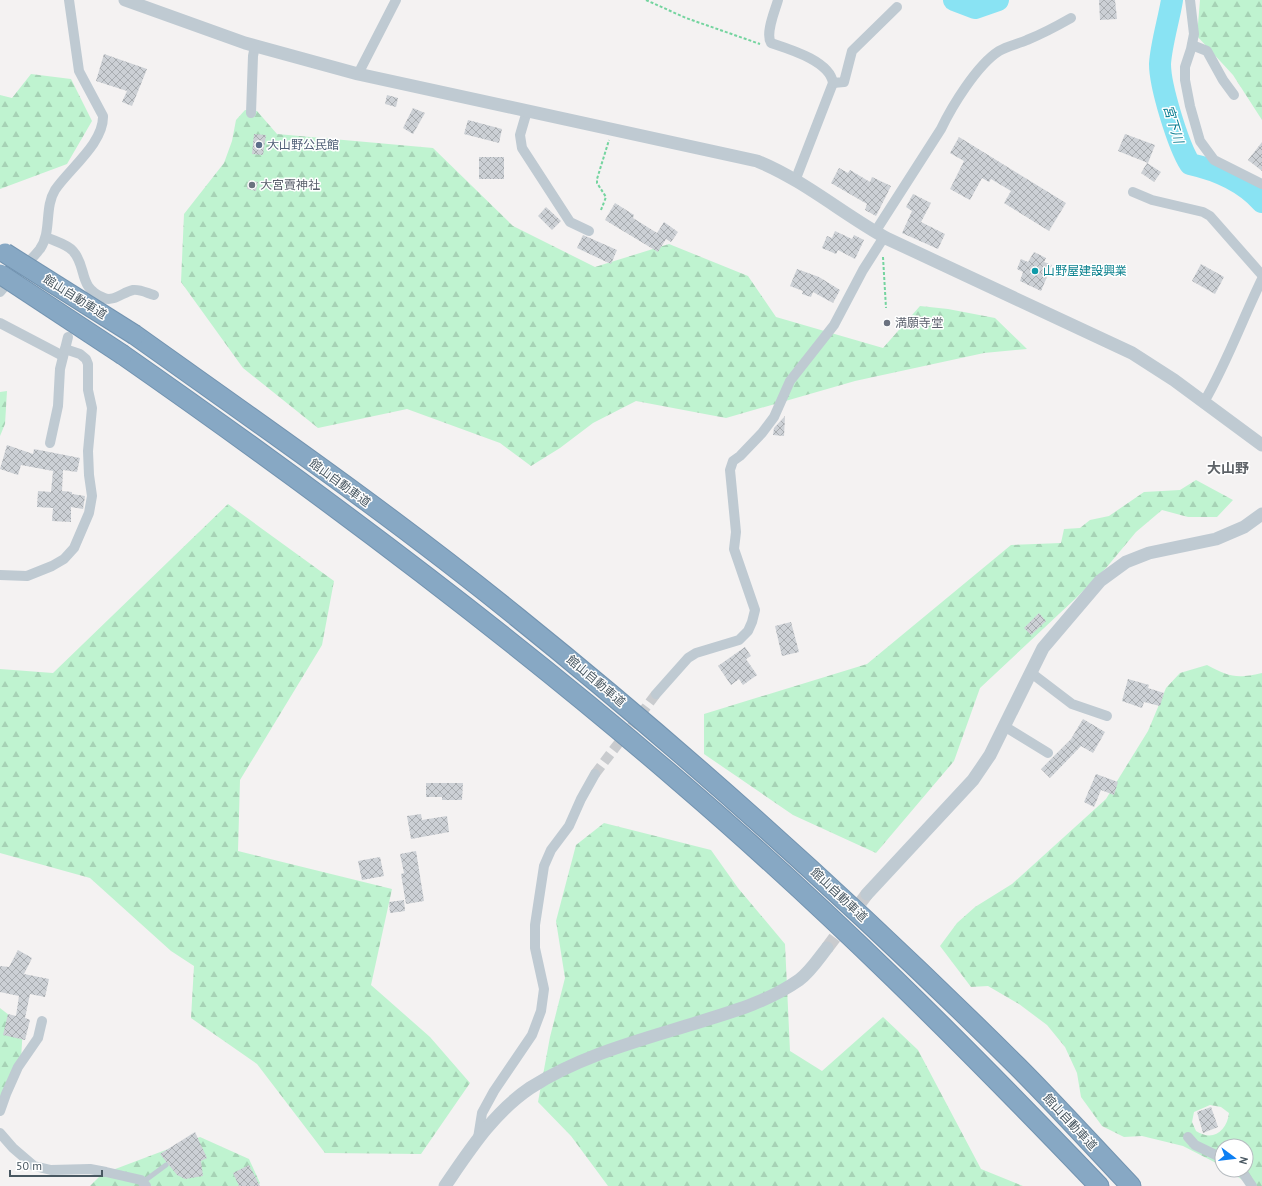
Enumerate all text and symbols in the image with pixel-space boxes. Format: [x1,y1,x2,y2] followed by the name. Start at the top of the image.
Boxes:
[1160,103,1188,147] water label: 宮下川
[267,137,339,152] place label: 大山野公民館
[254,140,264,150] marker: 大山野公民館
[260,177,320,192] place label: 大宮賣神社
[247,180,257,190] marker: 大宮賣神社
[1043,263,1127,278] place label: 山野屋建設興業
[1030,266,1040,276] marker: 山野屋建設興業
[41,271,110,322] street label: 館山自動車道
[895,315,943,330] place label: 満願寺堂
[882,318,892,328] marker: 満願寺堂
[307,455,374,510] street label: 館山自動車道
[1207,459,1249,477] district label: 大山野
[564,652,629,710] street label: 館山自動車道
[808,865,871,925] street label: 館山自動車道
[1040,1090,1100,1153] street label: 館山自動車道
[1214,1138,1254,1178] north arrow
[10,1152,102,1178] scale bar
[1236,1155,1251,1166] text: N
[16,1158,42,1173] text: 50 m

